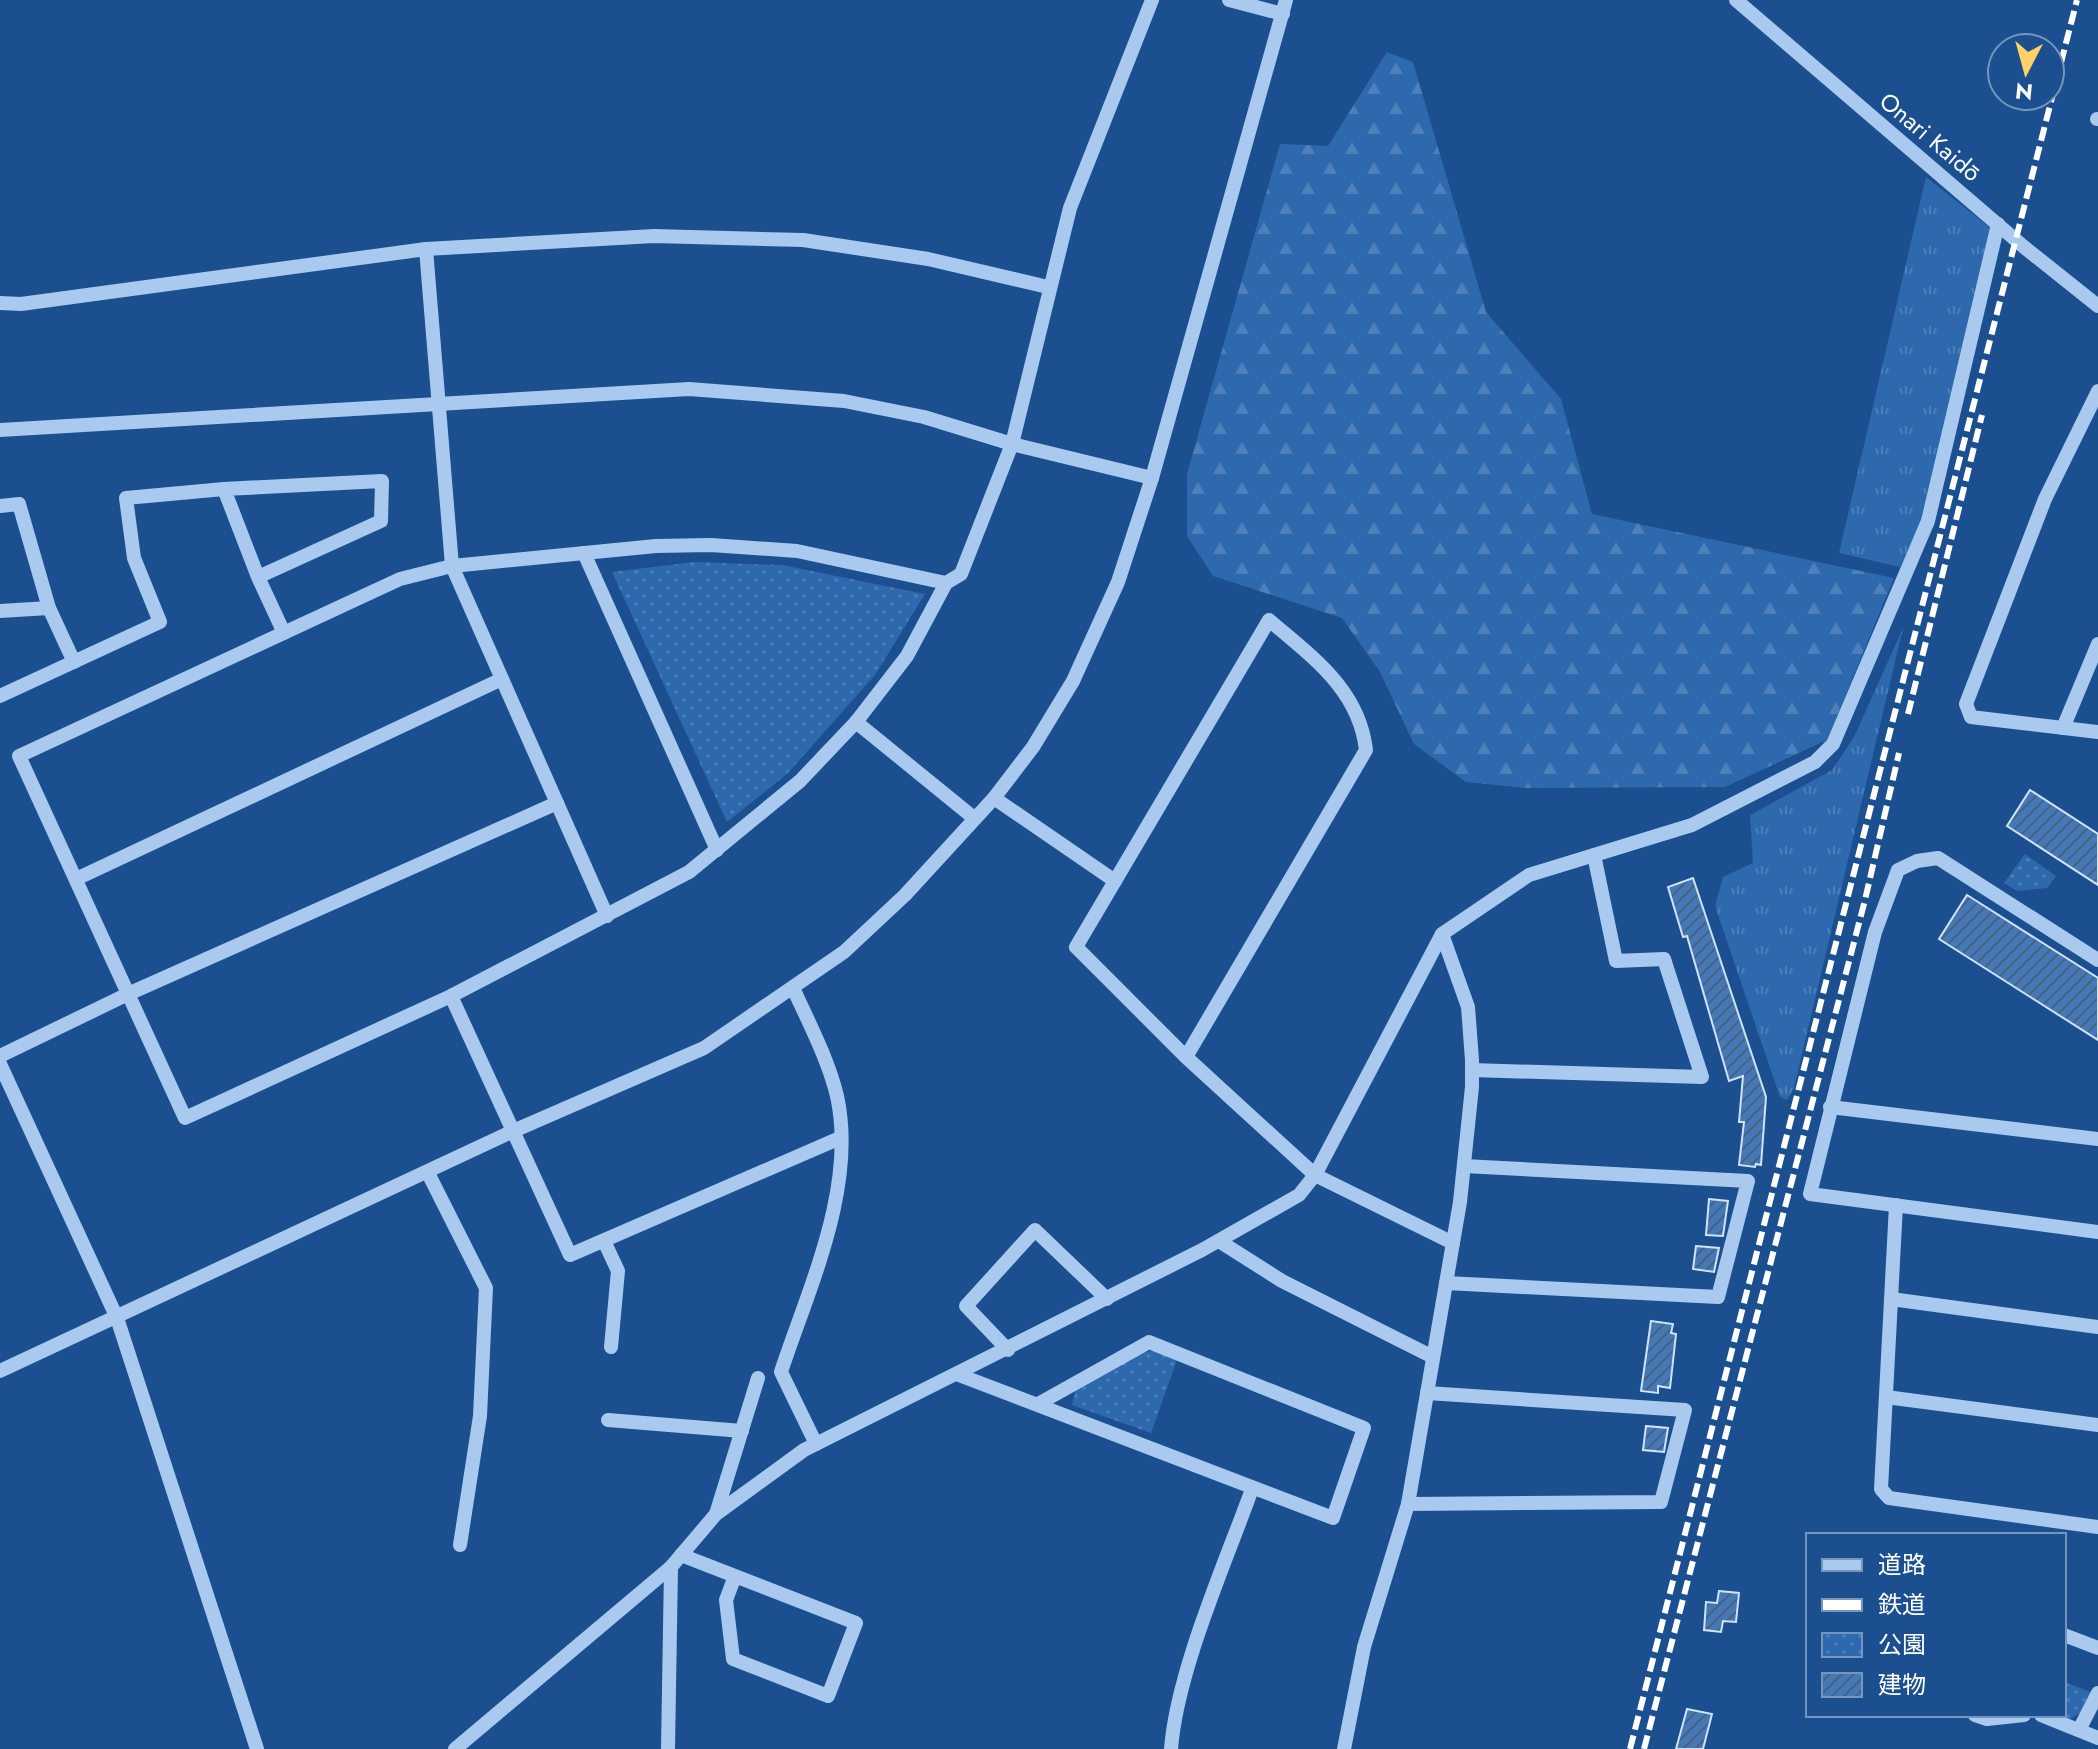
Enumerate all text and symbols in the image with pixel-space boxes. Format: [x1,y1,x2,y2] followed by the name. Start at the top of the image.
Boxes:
[1986,32,2066,112] north arrow
[2014,75,2034,109] text: N
[1872,84,1989,190] street label: Onari Kaidō
[1806,1533,2066,1717] legend
[1878,1547,1926,1582] text: 道路
[1878,1587,1926,1622] text: 鉄道
[1878,1627,1926,1662] text: 公園
[1878,1667,1926,1702] text: 建物

